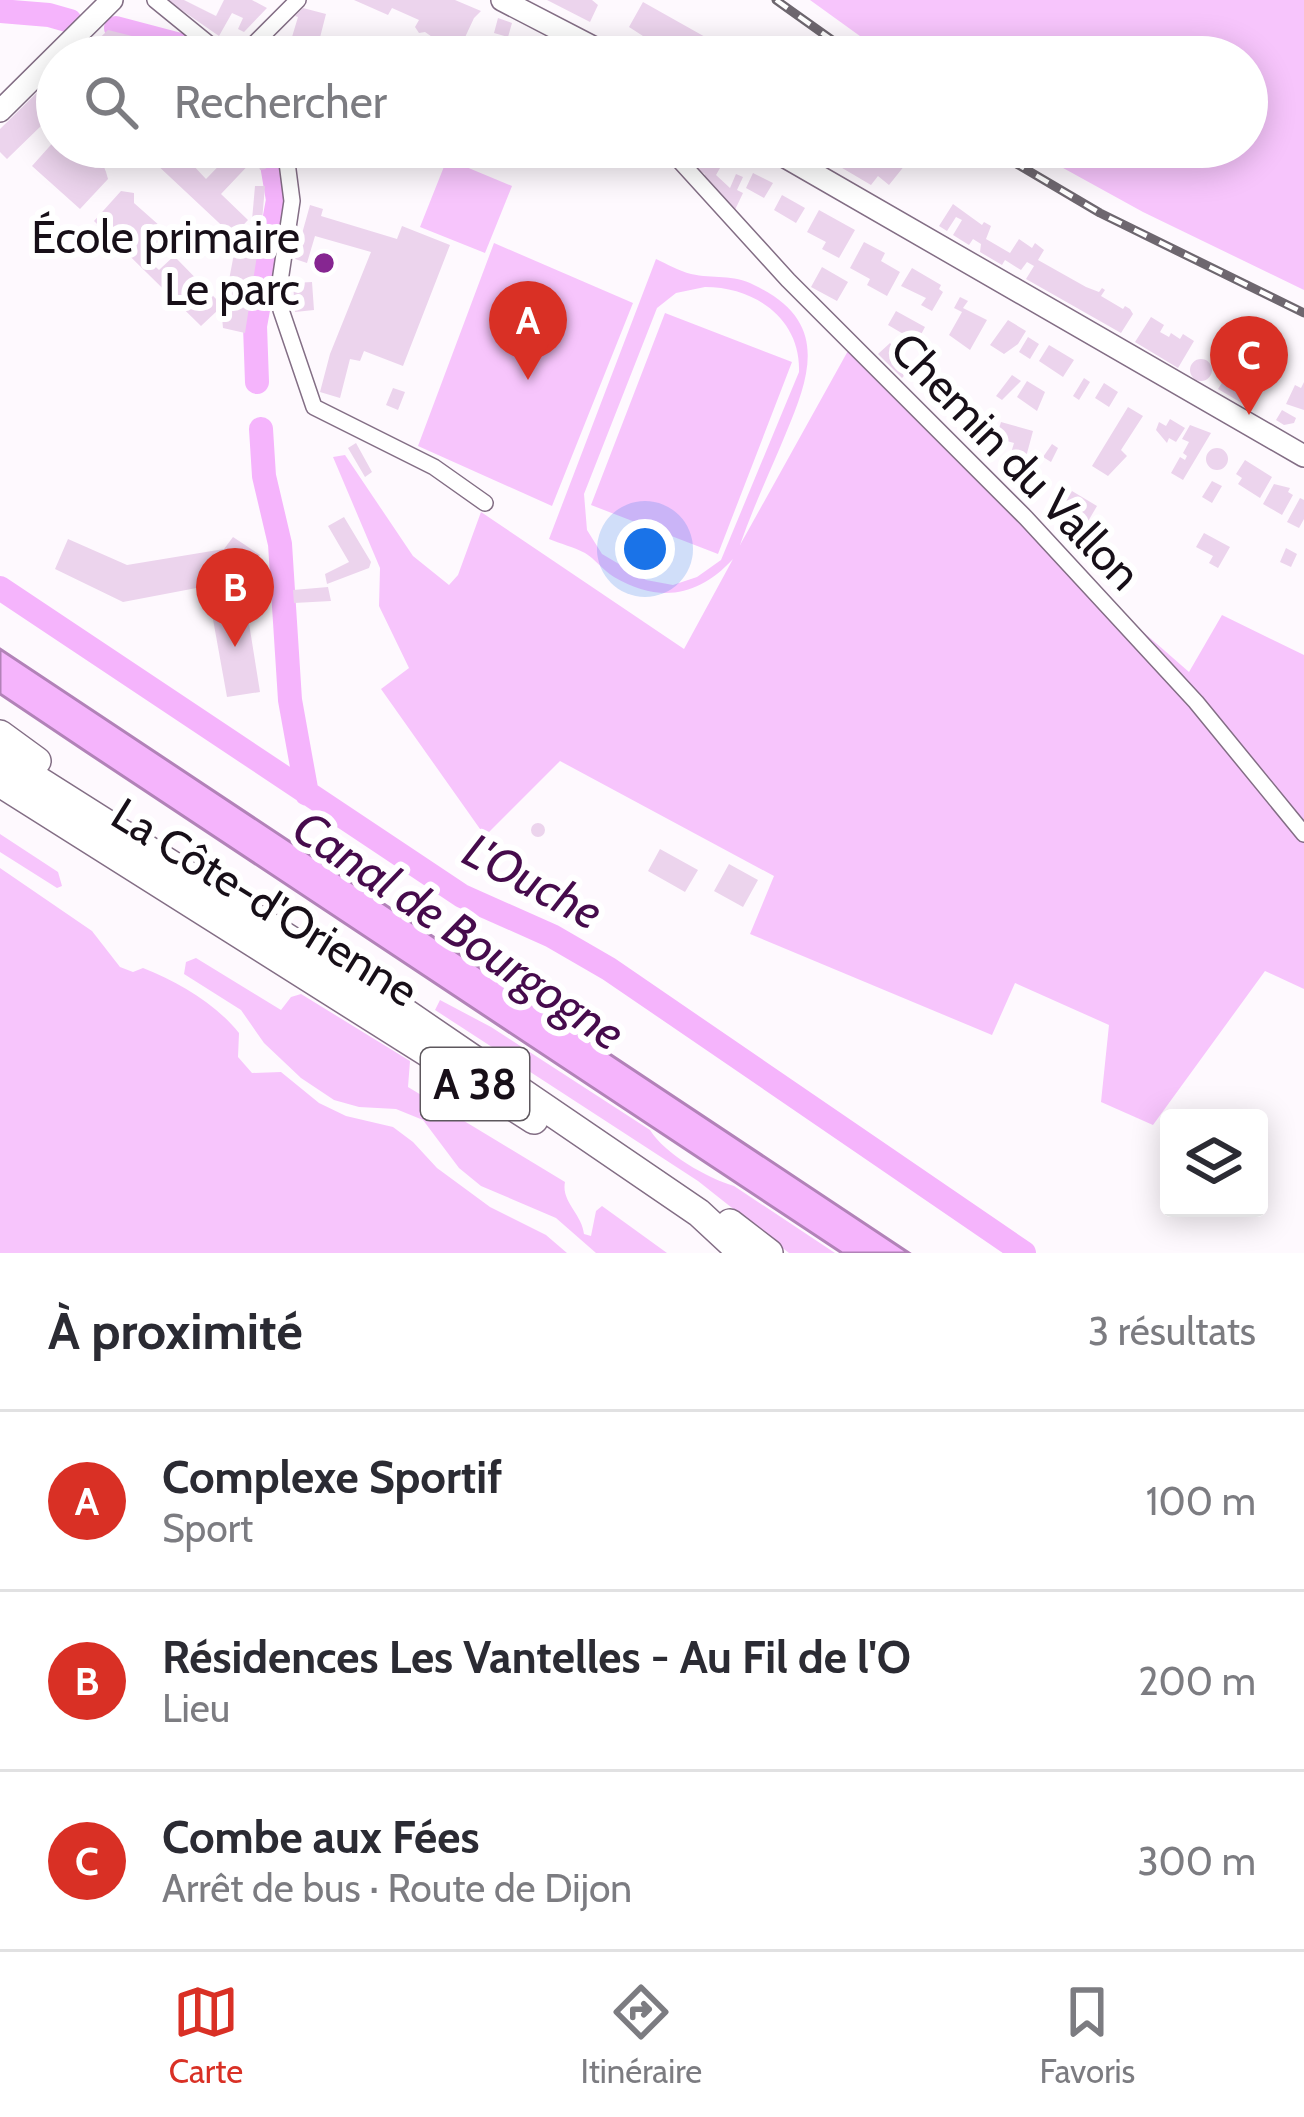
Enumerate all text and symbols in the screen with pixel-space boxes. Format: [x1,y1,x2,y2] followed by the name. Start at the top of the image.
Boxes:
[36,36,1268,168] search box
[78,69,144,135] icon: search
[174,75,387,129] text: Rechercher
[31,210,300,316] place label: École primaire Le parc
[311,250,337,276] marker: École primaire Le parc
[489,281,567,380] pin: A
[1210,316,1288,415] pin: C
[880,321,1152,601] street label: Chemin du Vallon
[615,519,675,579] your location
[196,548,274,647] pin: B
[102,786,428,1018] street label: La Côte-d'Orienne
[283,798,635,1062] water label: Canal de Bourgogne
[454,821,612,941] water label: L'Ouche
[421,1048,529,1120] road number: A 38
[1160,1109,1268,1217] map controls
[1160,1109,1268,1217] button: layers
[48,1300,303,1362] text: À proximité
[1088,1307,1256,1355] text: 3 résultats
[162,1450,502,1504] text: Complexe Sportif
[75,1477,99,1525] text: A
[1146,1477,1256,1525] text: 100 m
[162,1504,253,1552] text: Sport
[162,1630,911,1684] text: Résidences Les Vantelles - Au Fil de l'O
[75,1657,99,1705] text: B
[1138,1657,1256,1705] text: 200 m
[162,1684,230,1732] text: Lieu
[162,1810,479,1864] text: Combe aux Fées
[75,1837,99,1885] text: C
[1137,1837,1256,1885] text: 300 m
[162,1864,632,1912] text: Arrêt de bus · Route de Dijon
[169,1979,243,2091] tab: Carte
[581,1979,702,2091] tab: Itinéraire
[1039,1979,1135,2091] tab: Favoris

